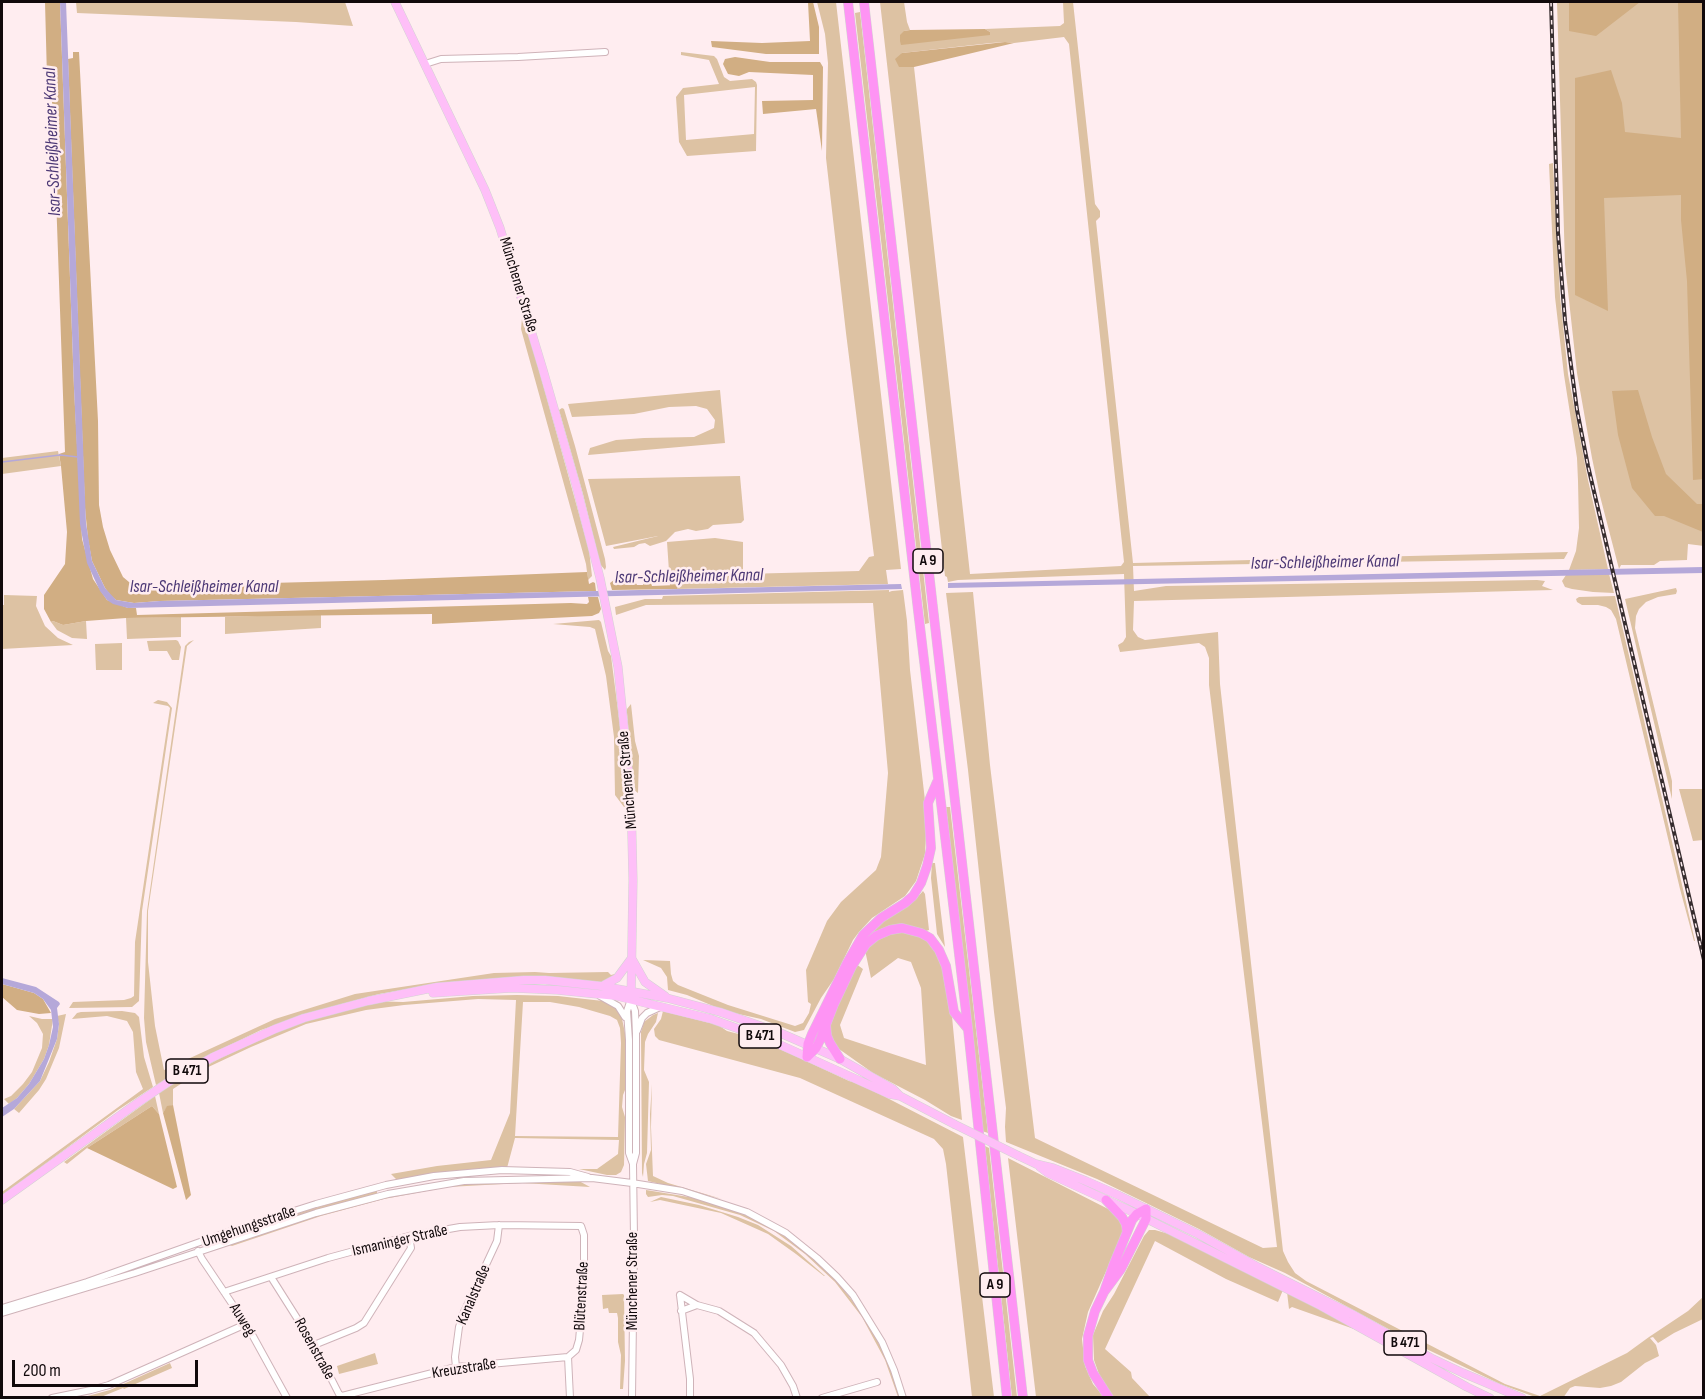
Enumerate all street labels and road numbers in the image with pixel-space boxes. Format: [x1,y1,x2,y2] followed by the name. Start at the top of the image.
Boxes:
[494,235,542,335] street label: Münchener Straße
[913,549,943,573] road number: A 9
[614,730,642,830] street label: Münchener Straße
[739,1024,781,1048] road number: B 471
[166,1059,208,1083] road number: B 471
[200,1202,298,1252] street label: Umgehungsstraße
[350,1221,450,1261] street label: Ismaninger Straße
[623,1232,643,1330] street label: Münchener Straße
[571,1261,593,1331] street label: Blütenstraße
[453,1262,495,1328] street label: Kanalstraße
[980,1273,1010,1297] road number: A 9
[225,1300,259,1340] street label: Auweg
[289,1315,339,1383] street label: Rosenstraße
[1384,1331,1426,1355] road number: B 471
[431,1354,497,1384] street label: Kreuzstraße

